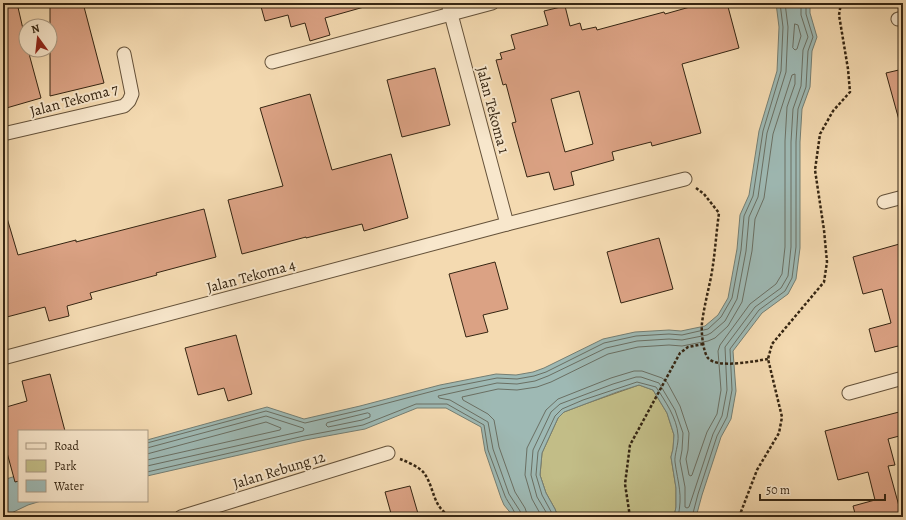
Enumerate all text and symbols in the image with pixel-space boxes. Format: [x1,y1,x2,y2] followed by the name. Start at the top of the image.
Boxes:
[18,18,58,58] north arrow
[30,21,41,37] text: N
[472,64,514,156] street label: Jalan Tekoma 1
[28,78,121,121] street label: Jalan Tekoma 7
[204,254,298,297] street label: Jalan Tekoma 4
[18,430,148,502] legend
[54,438,80,454] text: Road
[230,446,328,494] street label: Jalan Rebung 12
[54,458,77,474] text: Park
[760,476,885,502] scale bar
[53,478,84,494] text: Water
[766,482,790,498] text: 50 m

